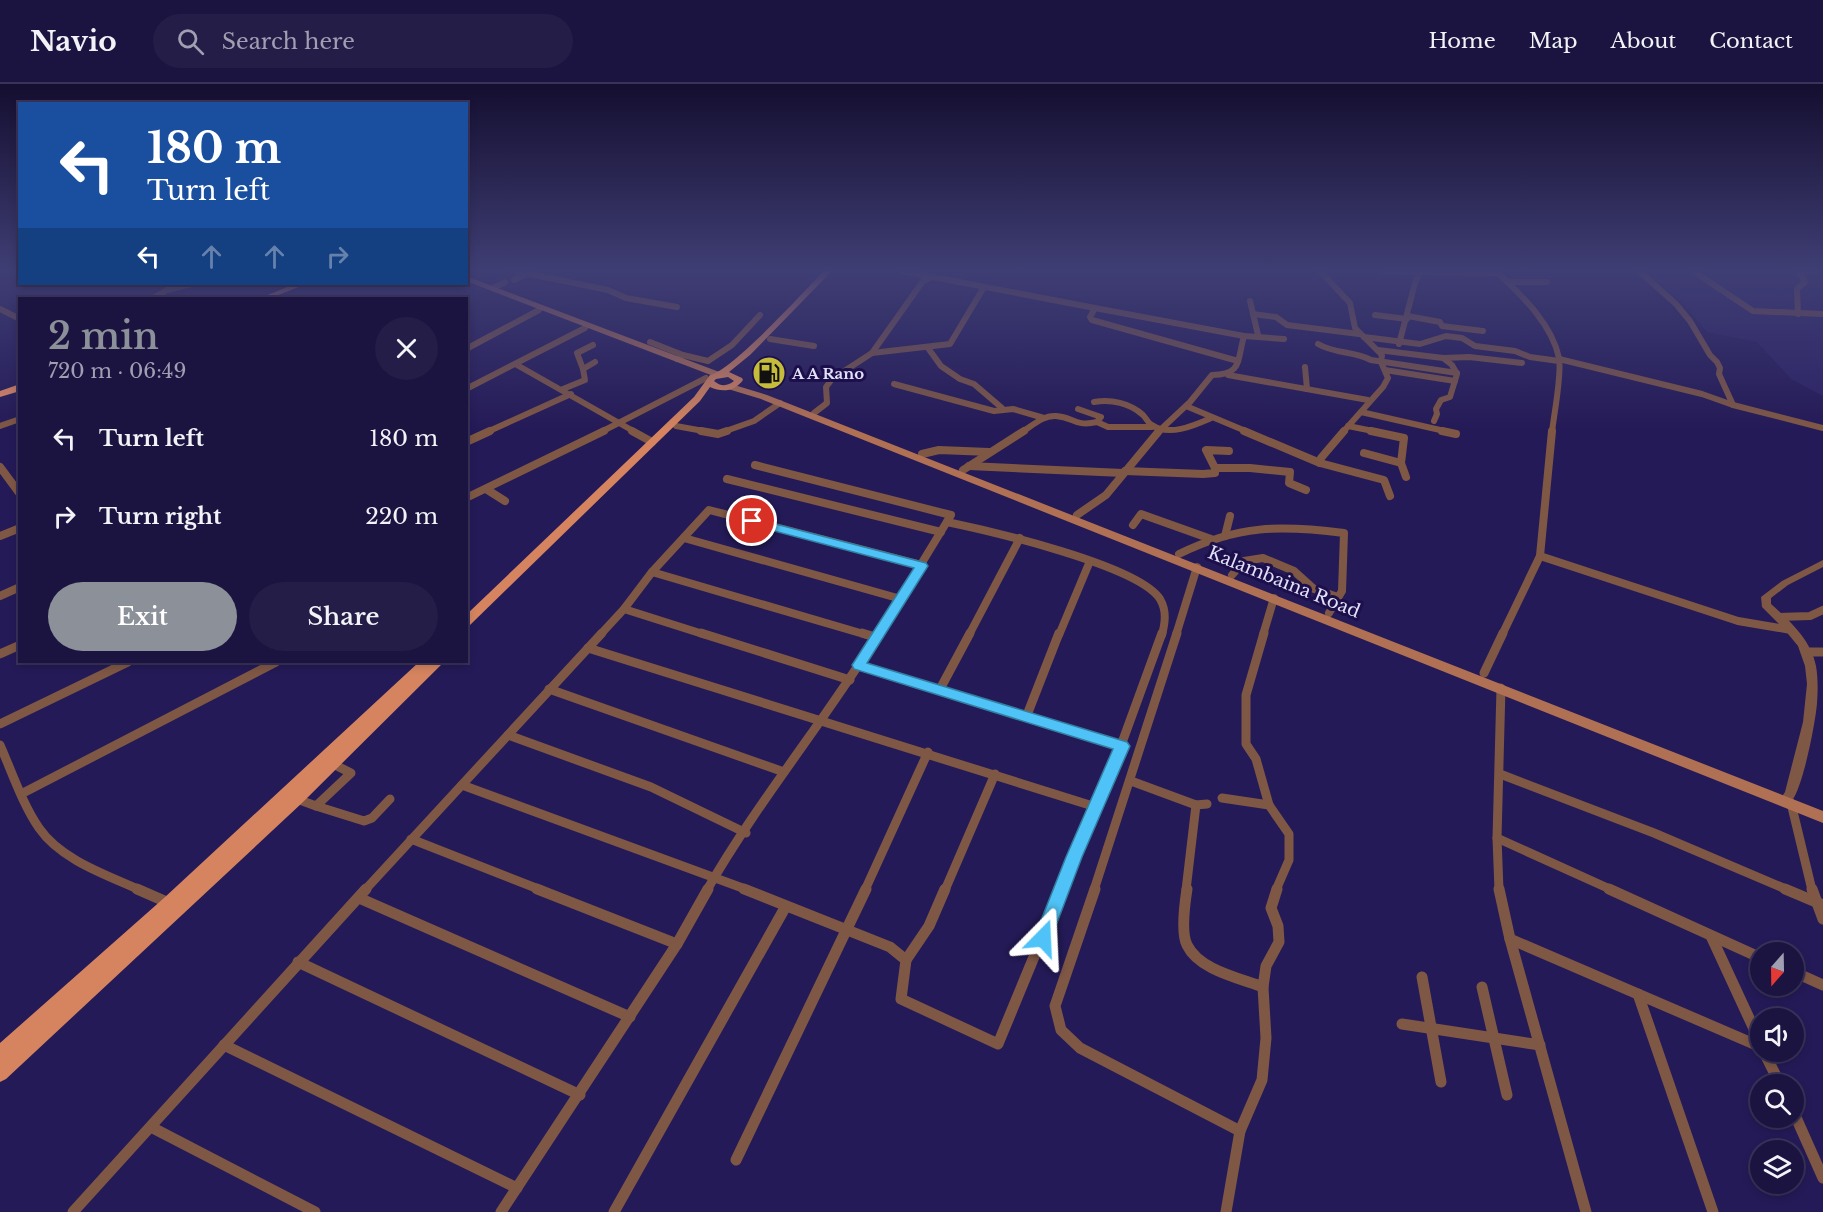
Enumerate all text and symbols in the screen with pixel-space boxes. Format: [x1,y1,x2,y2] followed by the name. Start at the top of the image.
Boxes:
[153,14,573,68] search box
[30,24,117,59] text: Navio
[174,25,207,58] icon: search
[222,28,355,55] text: Search here
[1429,28,1496,54] text: Home
[1529,28,1577,54] text: Map
[1610,28,1676,54] text: About
[1709,28,1793,54] text: Contact
[147,122,281,174] text: 180 m
[48,126,126,204] icon: left
[147,174,270,207] text: Turn left
[132,240,165,273] icon: left
[195,240,228,273] icon: ahead
[258,240,291,273] icon: ahead
[321,240,354,273] icon: right
[48,314,159,359] text: 2 min
[375,317,438,380] button: close
[751,355,787,391] fuel station icon: A A Rano
[48,359,186,383] text: 720 m · 06:49
[791,364,864,383] place label: A A Rano
[48,422,81,455] icon: left
[99,425,204,452] text: Turn left
[369,425,438,452] text: 180 m
[726,495,777,546] pin
[48,500,81,533] icon: right
[99,503,221,530] text: Turn right
[365,503,438,530] text: 220 m
[735,504,768,537] icon: arrive
[1205,541,1363,623] street label: Kalambaina Road
[48,582,237,651] button: Exit
[249,582,438,651] button: Share
[1011,906,1075,970] position arrow
[1750,942,1804,996] north arrow
[1750,942,1804,1194] map controls
[1750,1008,1804,1062] button: sound
[1750,1074,1804,1128] button: search
[1750,1140,1804,1194] button: layers

